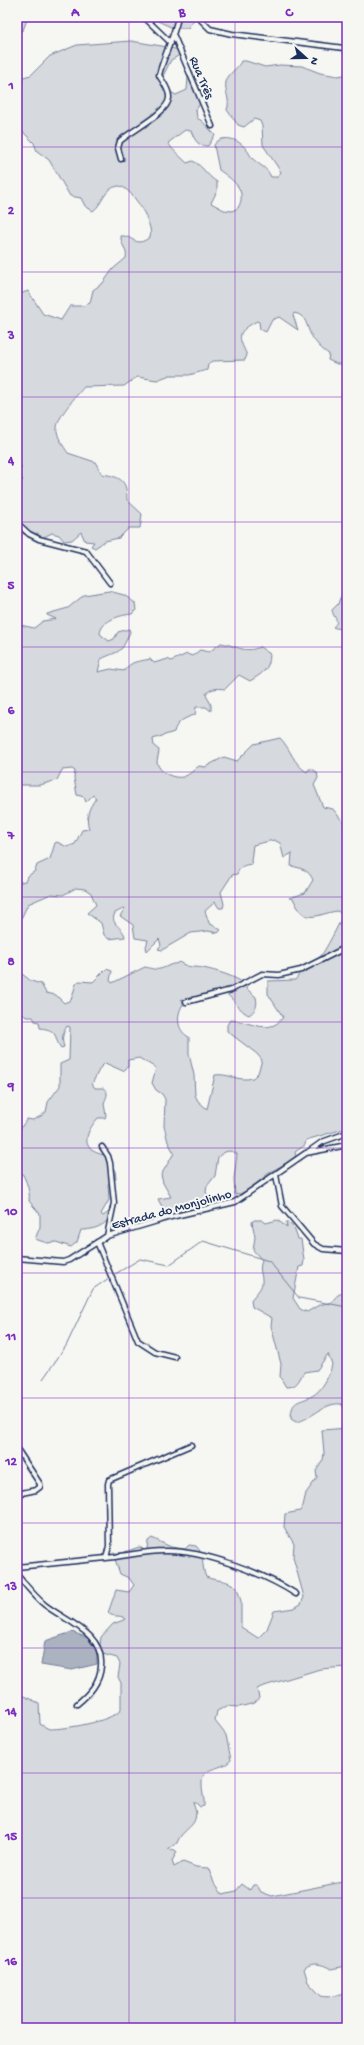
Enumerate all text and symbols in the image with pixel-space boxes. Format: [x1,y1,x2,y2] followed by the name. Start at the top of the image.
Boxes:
[70,6,80,21] text: A
[178,6,187,21] text: B
[284,6,294,21] text: C
[286,38,326,78] north arrow
[185,55,217,102] street label: Rua Três
[307,55,320,66] text: N
[7,79,14,94] text: 1
[8,204,15,219] text: 2
[7,329,15,344] text: 3
[7,454,15,469] text: 4
[8,579,15,594] text: 5
[8,704,15,719] text: 6
[7,829,16,844] text: 7
[7,955,15,970] text: 8
[7,1080,15,1095] text: 9
[110,1187,233,1234] street label: Estrada do Monjolinho
[4,1205,18,1220] text: 10
[5,1330,16,1345] text: 11
[4,1455,17,1470] text: 12
[4,1580,17,1595] text: 13
[4,1705,18,1720] text: 14
[4,1830,17,1845] text: 15
[4,1955,17,1970] text: 16

